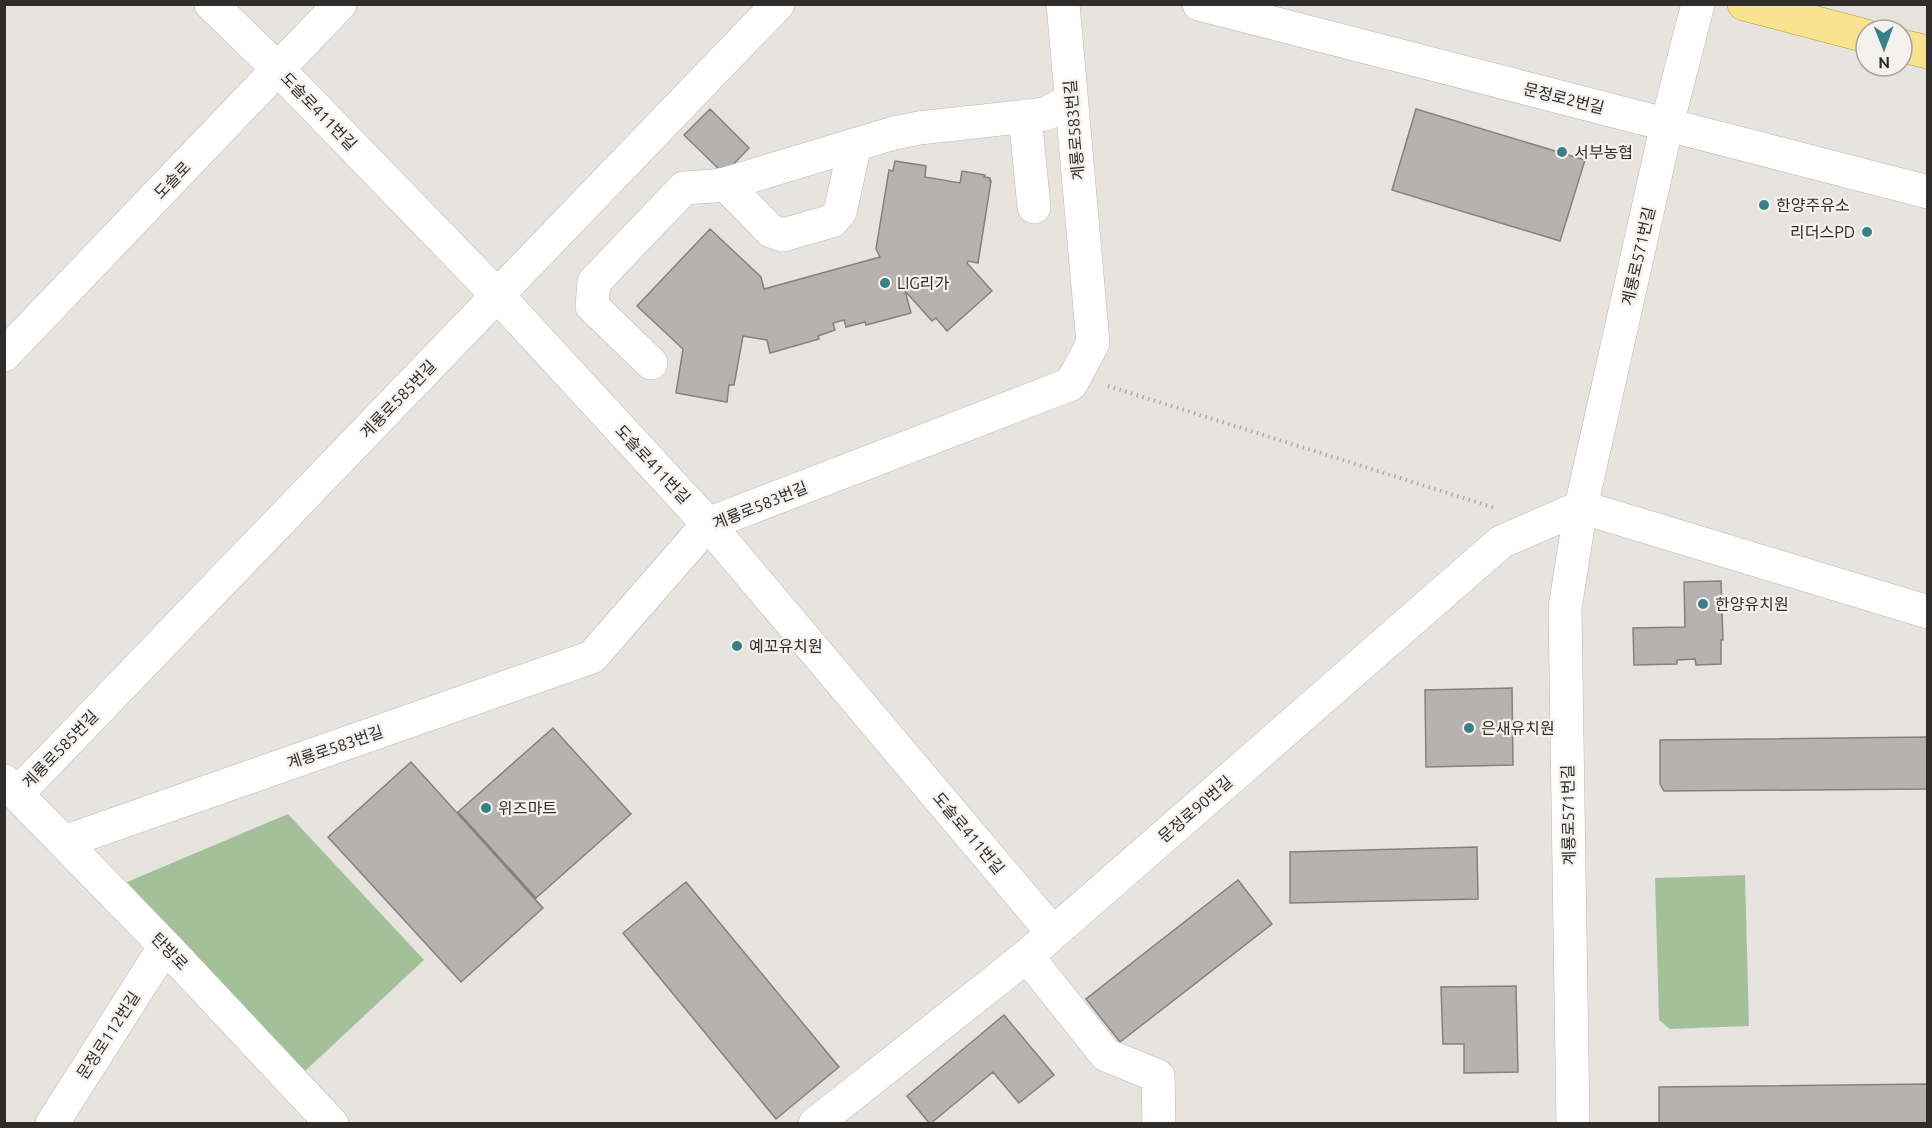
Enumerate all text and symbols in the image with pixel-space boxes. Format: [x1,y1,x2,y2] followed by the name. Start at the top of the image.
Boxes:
[1854,18,1914,78] north arrow
[1878,54,1890,72] text: N
[278,69,360,153] street label: 도솔로411번길
[1061,79,1087,181] street label: 계룡로583번길
[1522,79,1606,117] street label: 문정로2번길
[1574,143,1633,161] place label: 서부농협
[1555,145,1569,159] marker: 서부농협
[150,158,194,202] street label: 도솔로
[1776,196,1850,214] place label: 한양주유소
[1757,198,1771,212] marker: 한양주유소
[1618,205,1658,307] street label: 계룡로571번길
[1790,223,1855,241] place label: 리더스PD
[1860,225,1874,239] marker: 리더스PD
[897,274,950,292] place label: LIG리가
[878,276,892,290] marker: LIG리가
[357,357,439,441] street label: 계룡로585번길
[612,421,694,507] street label: 도솔로411번길
[710,478,810,532] street label: 계룡로583번길
[1715,595,1789,613] place label: 한양유치원
[1696,597,1710,611] marker: 한양유치원
[749,637,823,655] place label: 예꼬유치원
[730,639,744,653] marker: 예꼬유치원
[19,707,101,791] street label: 계룡로585번길
[1481,719,1555,737] place label: 은새유치원
[1462,721,1476,735] marker: 은새유치원
[284,722,386,772] street label: 계룡로583번길
[1558,765,1578,865] street label: 계룡로571번길
[1155,772,1235,846] street label: 문정로90번길
[930,789,1008,877] street label: 도솔로411번길
[498,799,557,817] place label: 위즈마트
[479,801,493,815] marker: 위즈마트
[148,929,192,973] street label: 탄방로
[73,988,143,1082] street label: 문정로112번길

